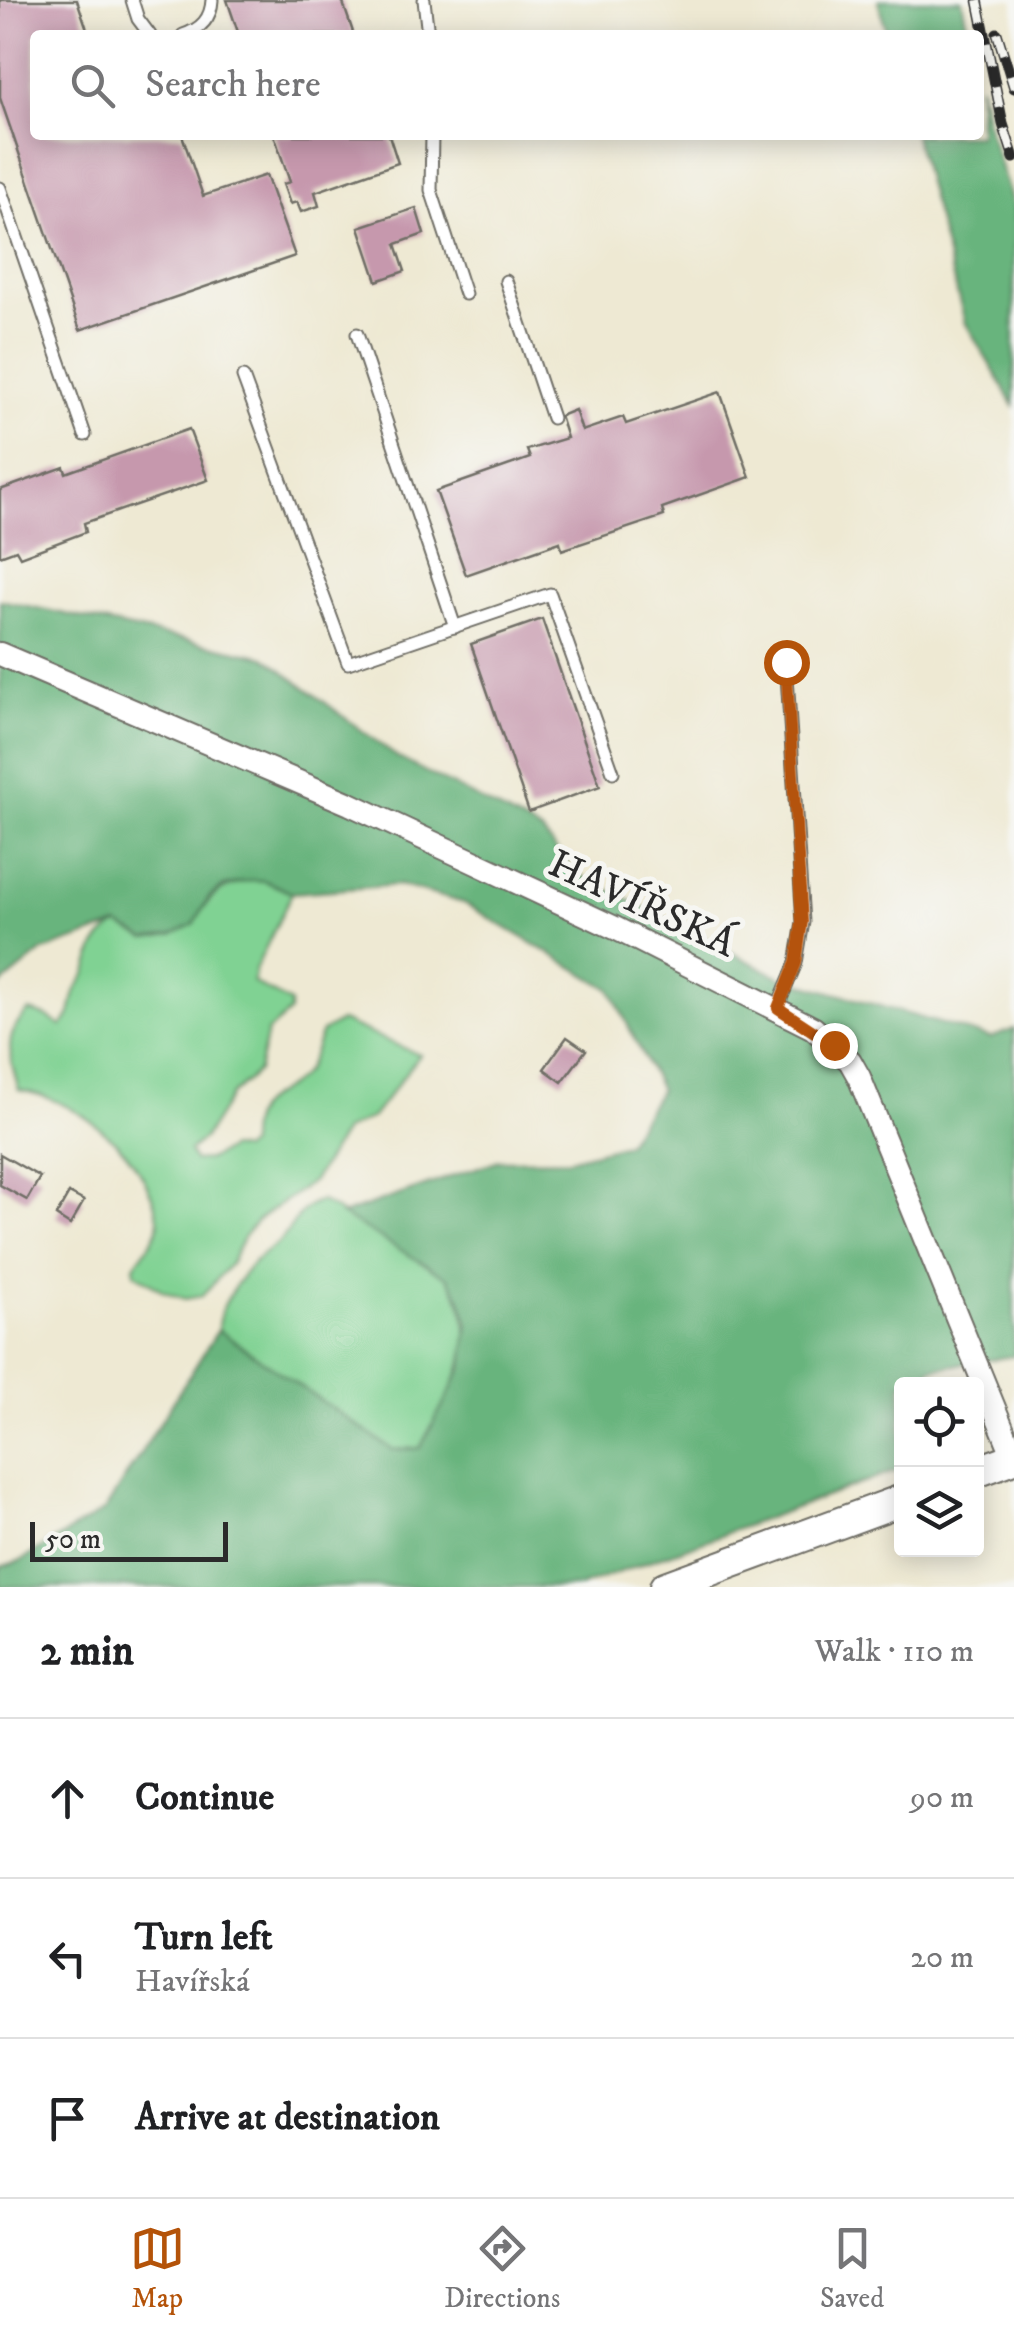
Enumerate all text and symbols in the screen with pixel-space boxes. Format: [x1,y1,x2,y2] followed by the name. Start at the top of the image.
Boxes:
[30,30,984,140] search box
[65,58,120,113] icon: search
[145,61,321,109] text: Search here
[764,640,810,686] route start
[540,839,744,970] street label: HAVÍŘSKÁ
[812,1023,858,1069] route end
[894,1377,984,1557] map controls
[894,1377,984,1467] button: locate
[894,1467,984,1557] button: layers
[30,1517,228,1562] scale bar
[45,1522,101,1557] text: 50 m
[40,1626,134,1678] text: 2 min
[815,1632,974,1672] text: Walk · 110 m
[40,1771,95,1826] icon: ahead
[135,1774,274,1822] text: Continue
[910,1778,974,1818] text: 90 m
[135,1914,273,1962] text: Turn left
[40,1931,95,1986] icon: left
[910,1938,974,1978] text: 20 m
[135,1962,250,2002] text: Havířská
[40,2091,95,2146] icon: arrive
[135,2094,440,2142] text: Arrive at destination
[130,2221,185,2316] tab: Map
[444,2221,560,2316] tab: Directions
[820,2221,884,2316] tab: Saved

